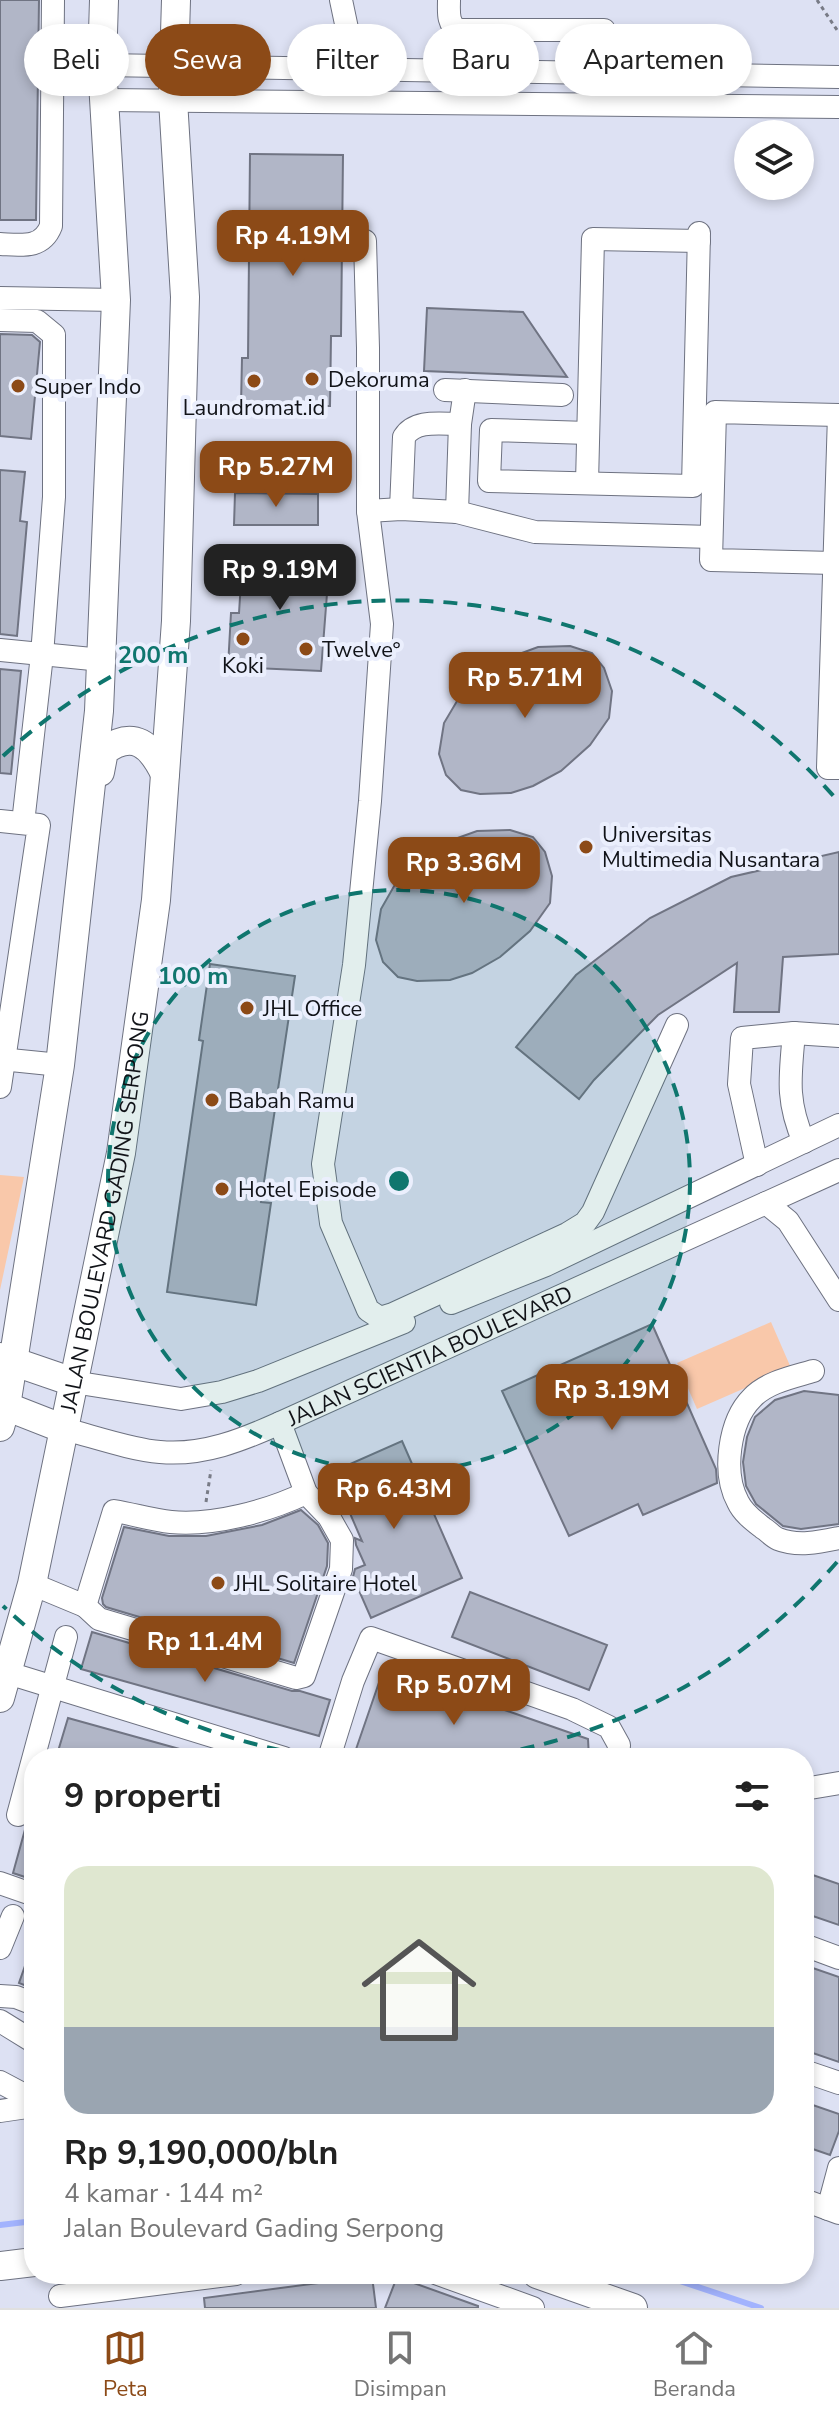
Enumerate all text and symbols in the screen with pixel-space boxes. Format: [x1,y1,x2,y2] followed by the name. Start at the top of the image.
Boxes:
[24,24,129,96] chip: Beli
[145,24,271,96] chip: Sewa
[287,24,407,96] chip: Filter
[423,24,539,96] chip: Baru
[555,24,752,96] chip: Apartemen
[734,120,814,200] map controls
[734,120,814,200] button: layers
[210,210,376,278] pin: Rp 4.19M
[235,218,351,253] text: Rp 4.19M
[328,365,430,395] place label: Dekoruma
[303,370,321,388] marker: Dekoruma
[34,372,141,402] place label: Super Indo
[245,372,263,390] marker: Laundromat.id
[9,377,27,395] marker: Super Indo
[183,393,325,423] place label: Laundromat.id
[193,441,359,509] pin: Rp 5.27M
[218,449,334,484] text: Rp 5.27M
[197,544,363,612] pin: Rp 9.19M
[222,552,338,587] text: Rp 9.19M
[234,630,252,648] marker: Koki
[322,635,401,665] place label: Twelve°
[118,639,188,671] text: 200 m
[297,640,315,658] marker: Twelve°
[222,651,264,681] place label: Koki
[442,652,608,720] pin: Rp 5.71M
[467,660,583,695] text: Rp 5.71M
[602,820,820,875] place label: Universitas Multimedia Nusantara
[381,837,547,905] pin: Rp 3.36M
[577,838,595,856] marker: Universitas Multimedia Nusantara
[406,845,522,880] text: Rp 3.36M
[158,960,228,992] text: 100 m
[262,994,362,1024] place label: JHL Office
[238,999,256,1017] marker: JHL Office
[54,1009,156,1416] street label: JALAN BOULEVARD GADING SERPONG
[228,1086,355,1116] place label: Babah Ramu
[203,1091,221,1109] marker: Babah Ramu
[385,1167,413,1195] centre of rings
[238,1175,376,1205] place label: Hotel Episode
[213,1180,231,1198] marker: Hotel Episode
[282,1279,577,1434] street label: JALAN SCIENTIA BOULEVARD
[529,1364,695,1432] pin: Rp 3.19M
[554,1372,670,1407] text: Rp 3.19M
[311,1463,477,1531] pin: Rp 6.43M
[336,1471,452,1506] text: Rp 6.43M
[233,1569,418,1599] place label: JHL Solitaire Hotel
[209,1574,227,1592] marker: JHL Solitaire Hotel
[122,1616,288,1684] pin: Rp 11.4M
[147,1624,263,1659] text: Rp 11.4M
[371,1659,537,1727] pin: Rp 5.07M
[396,1667,512,1702] text: Rp 5.07M
[64,1773,221,1819] text: 9 properti
[730,1774,774,1818] icon: filters
[347,1918,491,2062] icon: home
[64,2130,338,2176] text: Rp 9,190,000/bln
[64,2176,263,2211] text: 4 kamar · 144 m²
[64,2211,444,2246] text: Jalan Boulevard Gading Serpong
[103,2326,148,2404] tab: Peta
[354,2326,447,2404] tab: Disimpan
[653,2326,736,2404] tab: Beranda

